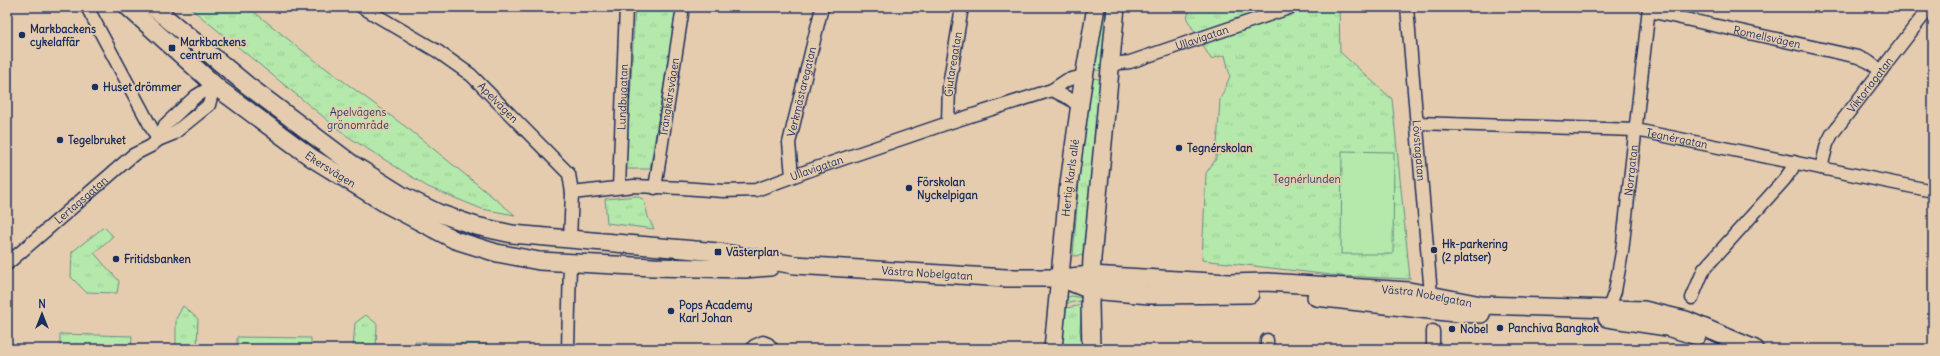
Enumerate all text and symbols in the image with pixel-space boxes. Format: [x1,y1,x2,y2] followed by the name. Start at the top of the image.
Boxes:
[30,22,96,50] place label: Markbackens cykelaffär
[1173,22,1230,53] street label: Ullavigatan
[1732,23,1802,51] street label: Romellsvägen
[17,30,27,40] marker: Markbackens cykelaffär
[942,31,965,97] street label: Gjutaregatan
[180,35,246,62] place label: Markbackens centrum
[167,43,177,53] marker: Markbackens centrum
[784,45,819,138] street label: Verkmästaregatan
[1844,54,1896,116] street label: Viktoriagatan
[656,57,682,137] street label: Trängkårsvägen
[614,64,631,130] street label: Lundbygatan
[475,79,521,126] street label: Apelvägen
[103,80,182,94] place label: Huset drömmer
[90,82,100,92] marker: Huset drömmer
[327,105,389,132] park label: Apelvägens grönområde
[1409,119,1428,182] street label: Lövstagatan
[1645,125,1709,152] street label: Tegnérgatan
[68,133,126,148] place label: Tegelbruket
[55,135,65,145] marker: Tegelbruket
[1059,138,1082,217] street label: Hertig Karls allé
[1187,141,1253,156] place label: Tegnérskolan
[1174,143,1184,153] marker: Tegnérskolan
[1621,144,1641,196] street label: Norrgatan
[302,148,359,190] street label: Ekersvägen
[788,152,845,184] street label: Ullavigatan
[1273,172,1341,186] park label: Tegnérlunden
[52,173,111,227] street label: Lertagsgatan
[917,175,978,203] place label: Förskolan Nyckelpigan
[904,183,914,193] marker: Förskolan Nyckelpigan
[1442,237,1508,265] place label: Hk-parkering (2 platser)
[726,245,780,260] place label: Västerplan
[1429,245,1439,255] marker: Hk-parkering (2 platser)
[713,247,723,257] marker: Västerplan
[124,252,192,266] place label: Fritidsbanken
[111,254,121,264] marker: Fritidsbanken
[881,263,973,283] street label: Västra Nobelgatan
[1381,282,1473,310] street label: Västra Nobelgatan
[22,294,62,334] north arrow
[38,297,46,311] text: N
[679,298,752,325] place label: Pops Academy Karl Johan
[666,306,676,316] marker: Pops Academy Karl Johan
[1508,321,1599,336] place label: Panchiva Bangkok
[1460,322,1488,336] place label: Nobel
[1495,323,1505,333] marker: Panchiva Bangkok
[1447,324,1457,334] marker: Nobel

